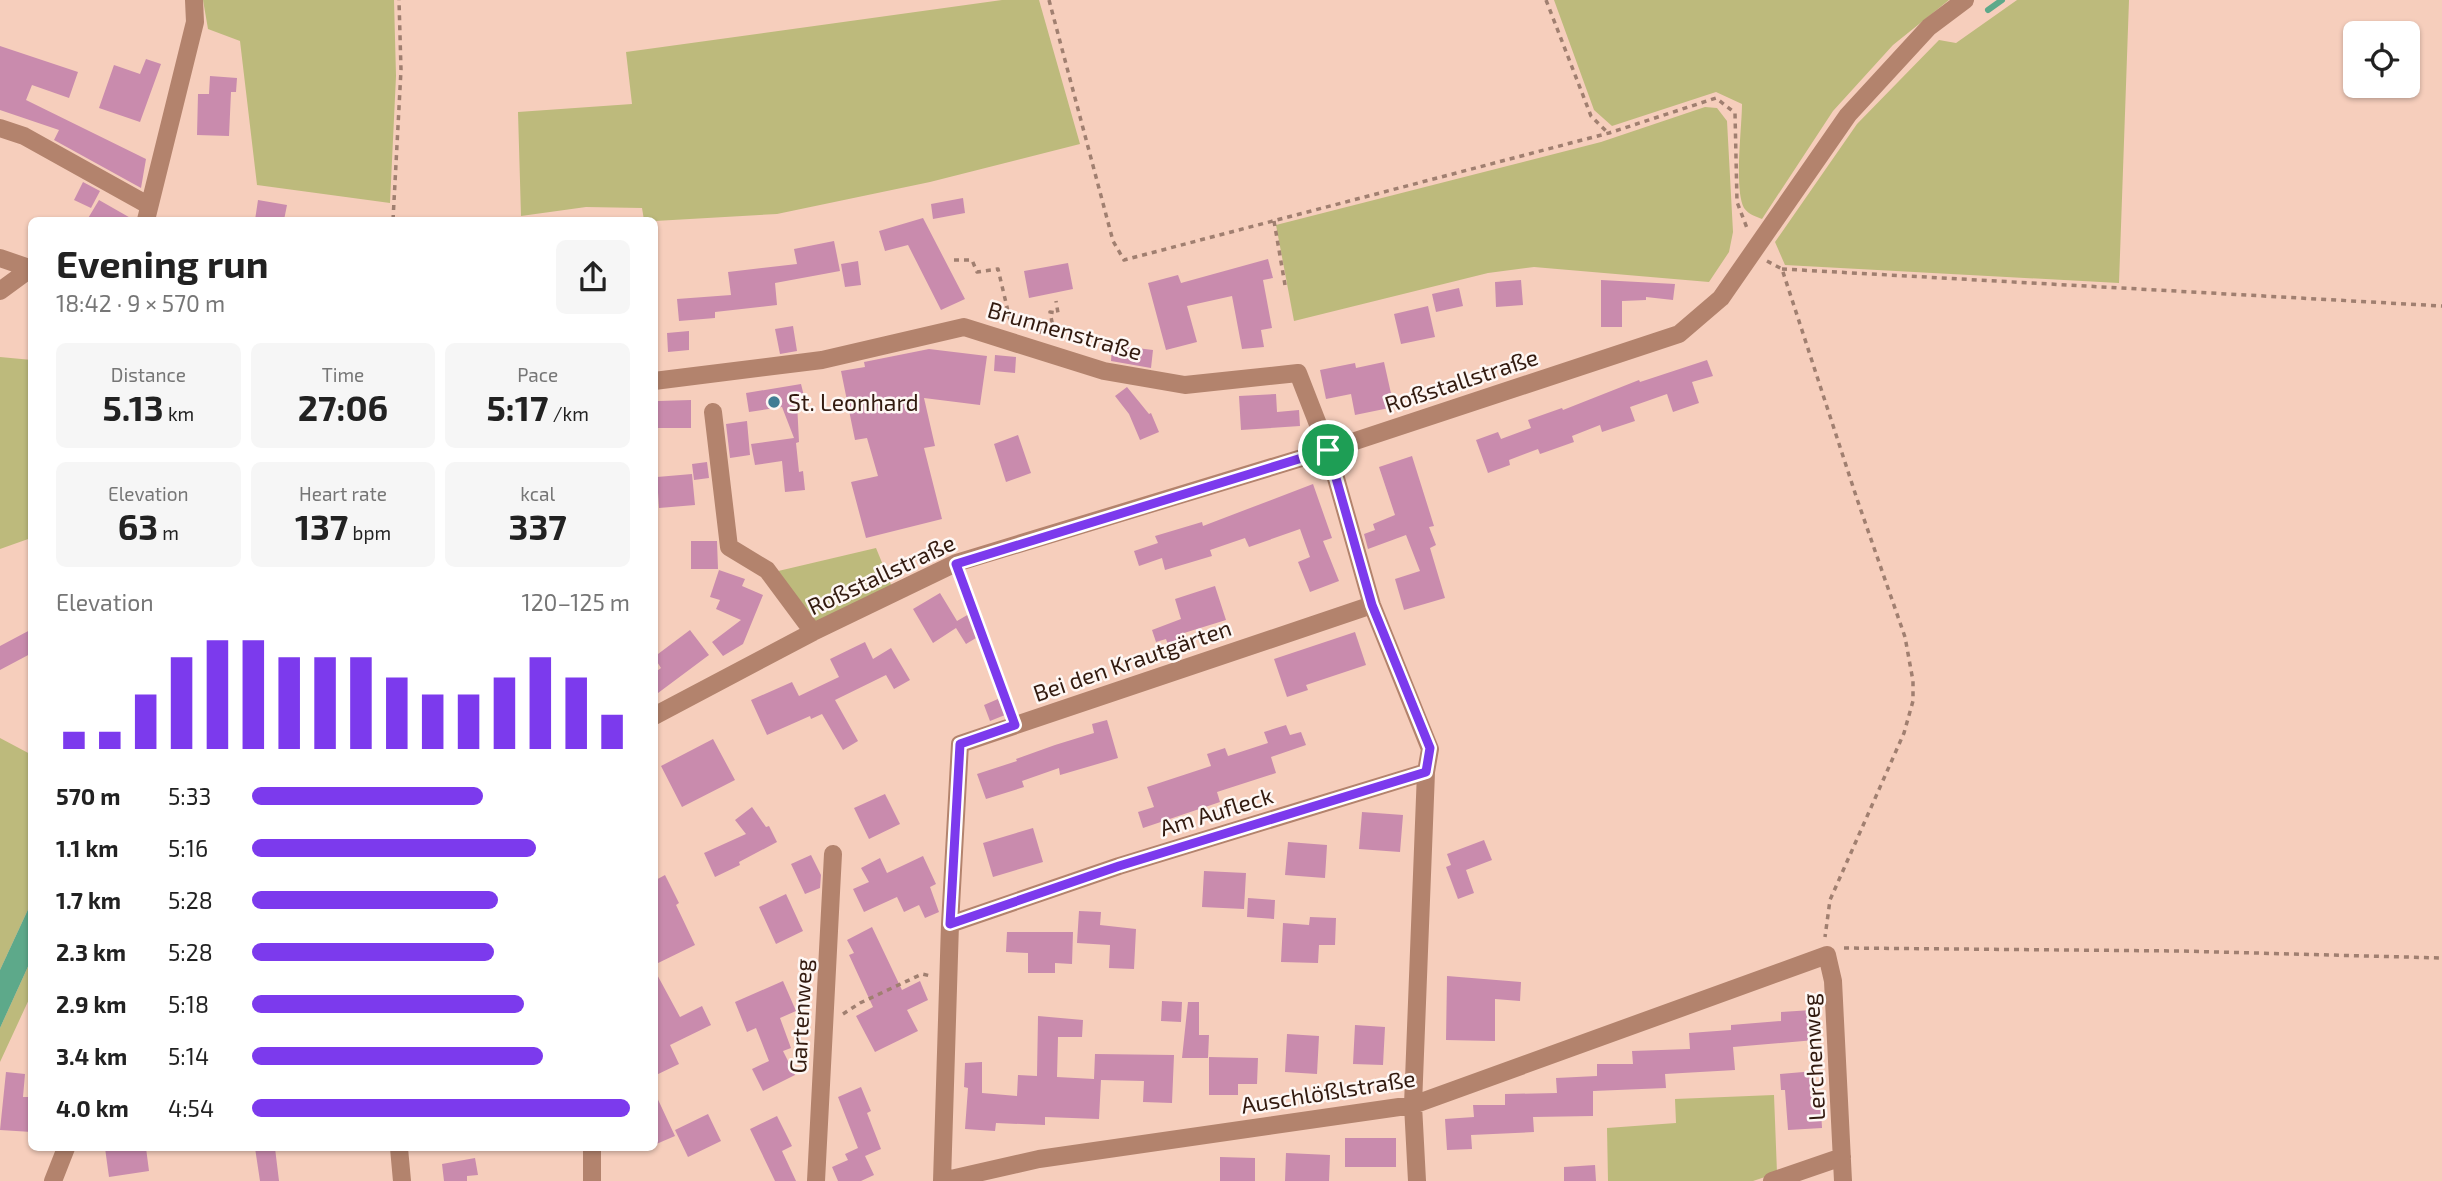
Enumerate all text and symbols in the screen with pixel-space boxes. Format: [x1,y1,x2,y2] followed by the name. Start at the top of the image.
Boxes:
[2343,21,2420,98] map controls
[2343,21,2420,98] button: locate
[56,240,269,286] text: Evening run
[556,240,630,314] button: share
[56,289,225,317] text: 18:42 · 9 × 570 m
[985,295,1145,365] street label: Brunnenstraße
[1381,342,1541,418] street label: Roßstallstraße
[111,363,186,386] text: Distance
[322,363,364,386] text: Time
[517,363,558,386] text: Pace
[102,386,164,428] text: 5.13
[298,386,388,428] text: 27:06
[487,386,548,428] text: 5:17
[788,388,919,416] place label: St. Leonhard
[766,394,782,410] marker: St. Leonhard
[164,402,194,425] text: km
[548,402,589,425] text: /km
[1298,420,1358,480] pin
[1309,431,1347,469] icon: arrive
[108,482,189,505] text: Elevation
[299,482,387,505] text: Heart rate
[520,482,555,505] text: kcal
[118,505,158,547] text: 63
[295,505,348,547] text: 137
[509,505,567,547] text: 337
[158,521,179,544] text: m
[348,521,391,544] text: bpm
[803,528,959,620] street label: Roßstallstraße
[56,588,154,616] text: Elevation
[521,588,630,616] text: 120–125 m
[1029,613,1235,707] street label: Bei den Krautgärten
[1156,780,1276,842] street label: Am Aufleck
[56,782,121,810] text: 570 m
[168,782,211,810] text: 5:33
[56,834,119,862] text: 1.1 km
[168,834,208,862] text: 5:16
[56,886,121,914] text: 1.7 km
[168,886,213,914] text: 5:28
[56,938,126,966] text: 2.3 km
[168,938,213,966] text: 5:28
[783,958,817,1074] street label: Gartenweg
[56,990,127,1018] text: 2.9 km
[168,990,209,1018] text: 5:18
[1796,992,1830,1121] street label: Lerchenweg
[56,1042,127,1070] text: 3.4 km
[168,1042,209,1070] text: 5:14
[1239,1063,1417,1119] street label: Auschlößlstraße
[56,1094,129,1122] text: 4.0 km
[168,1094,214,1122] text: 4:54

